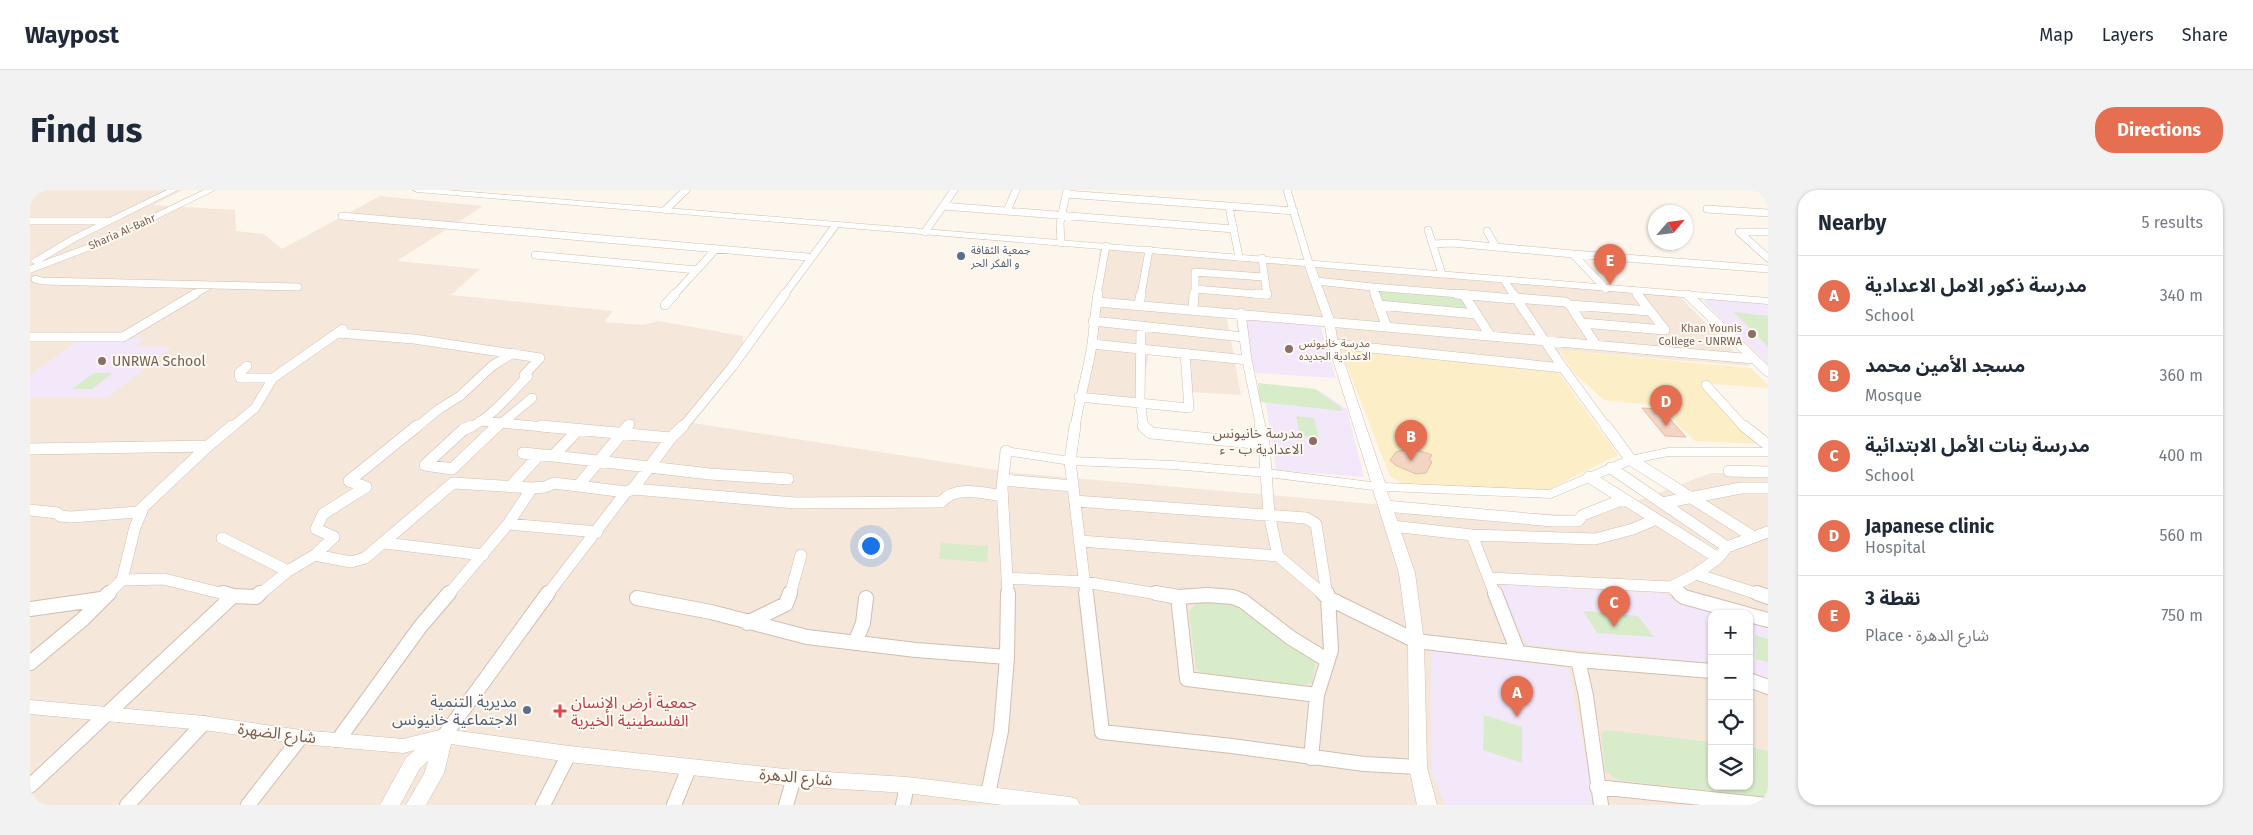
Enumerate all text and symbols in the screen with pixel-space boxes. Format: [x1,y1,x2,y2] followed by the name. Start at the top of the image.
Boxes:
[25,21,119,49] text: Waypost
[2039,24,2074,46] text: Map
[2102,24,2154,46] text: Layers
[2182,24,2228,46] text: Share
[2095,107,2223,153] button: Directions
[30,109,142,151] text: Find us
[1648,205,1693,250] north arrow
[1818,210,1886,236] text: Nearby
[87,211,158,253] street label: Sharia Al-Bahr
[2142,213,2203,232] text: 5 results
[970,244,1031,270] place label: جمعية الثقافة و الفكر الحر
[1594,244,1626,285] pin: E
[955,250,967,262] marker: جمعية الثقافة و الفكر الحر
[1865,274,2087,297] text: مدرسة ذكور الامل الاعدادية
[1829,286,1839,305] text: A
[2160,286,2203,305] text: 340 m
[1865,306,1914,325] text: School
[1659,322,1743,348] place label: Khan Younis College - UNRWA
[1746,328,1758,340] marker: Khan Younis College - UNRWA
[1299,337,1371,363] place label: مدرسة خانيونس الاعدادية الجديده
[1283,343,1295,355] marker: مدرسة خانيونس الاعدادية الجديده
[112,353,206,370] place label: UNRWA School
[1865,354,2025,377] text: مسجد الأمين محمد
[96,355,108,367] marker: UNRWA School
[1829,366,1839,385] text: B
[2160,366,2203,385] text: 360 m
[1650,385,1682,426] pin: D
[1865,386,1922,405] text: Mosque
[1395,420,1427,461] pin: B
[1213,425,1303,458] place label: مدرسة خانيونس الاعدادية ب - ء
[1865,434,2090,457] text: مدرسة بنات الأمل الابتدائية
[1307,435,1319,447] marker: مدرسة خانيونس الاعدادية ب - ء
[1829,446,1839,465] text: C
[2159,446,2203,465] text: 400 m
[1865,466,1914,485] text: School
[1865,515,1994,538] text: Japanese clinic
[1829,526,1839,545] text: D
[2160,526,2203,545] text: 560 m
[858,533,884,559] your location
[1865,538,1926,557] text: Hospital
[1598,586,1630,627] pin: C
[1865,587,1921,610] text: نقطة 3
[1830,606,1838,625] text: E
[2161,606,2203,625] text: 750 m
[1708,610,1753,790] map controls
[1708,610,1753,655] button: +
[1865,626,1989,645] text: Place · شارع الدهرة
[1708,655,1753,700] button: −
[1501,676,1533,717] pin: A
[392,692,517,729] place label: مديرية التنمية الاجتماعية خانيونس
[571,692,697,730] place label: جمعية أرض الإنسان الفلسطينية الخيرية
[1708,700,1753,745] button: locate
[521,704,533,716] marker: مديرية التنمية الاجتماعية خانيونس
[553,704,567,718] marker: جمعية أرض الإنسان الفلسطينية الخيرية
[236,719,317,750] street label: شارع الضهرة
[1708,745,1753,790] button: layers
[758,764,833,793] street label: شارع الدهرة

